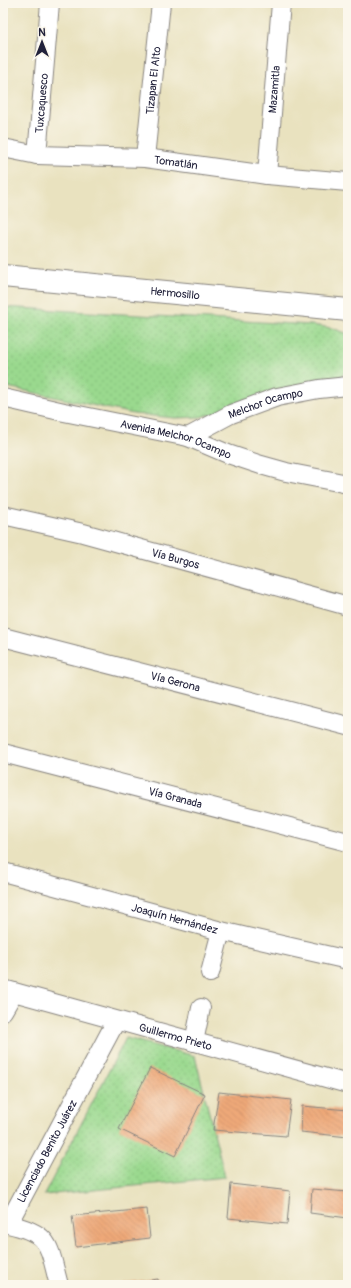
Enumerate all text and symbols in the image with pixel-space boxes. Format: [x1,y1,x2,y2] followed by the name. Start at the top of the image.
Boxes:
[22,22,62,62] north arrow
[38,26,46,39] text: N
[144,46,163,115] street label: Tizapan El Alto
[266,65,283,114] street label: Mazamitla
[33,73,51,134] street label: Tuxcaquesco
[153,153,199,172] street label: Tomatlán
[150,285,201,302] street label: Hermosillo
[227,386,304,421] street label: Melchor Ocampo
[119,418,233,462] street label: Avenida Melchor Ocampo
[150,546,201,572] street label: Vía Burgos
[149,669,201,695] street label: Vía Gerona
[147,785,204,811] street label: Vía Granada
[130,901,220,937] street label: Joaquín Hernández
[138,1021,213,1053] street label: Guillermo Prieto
[15,1097,80,1205] street label: Licenciado Benito Juárez

